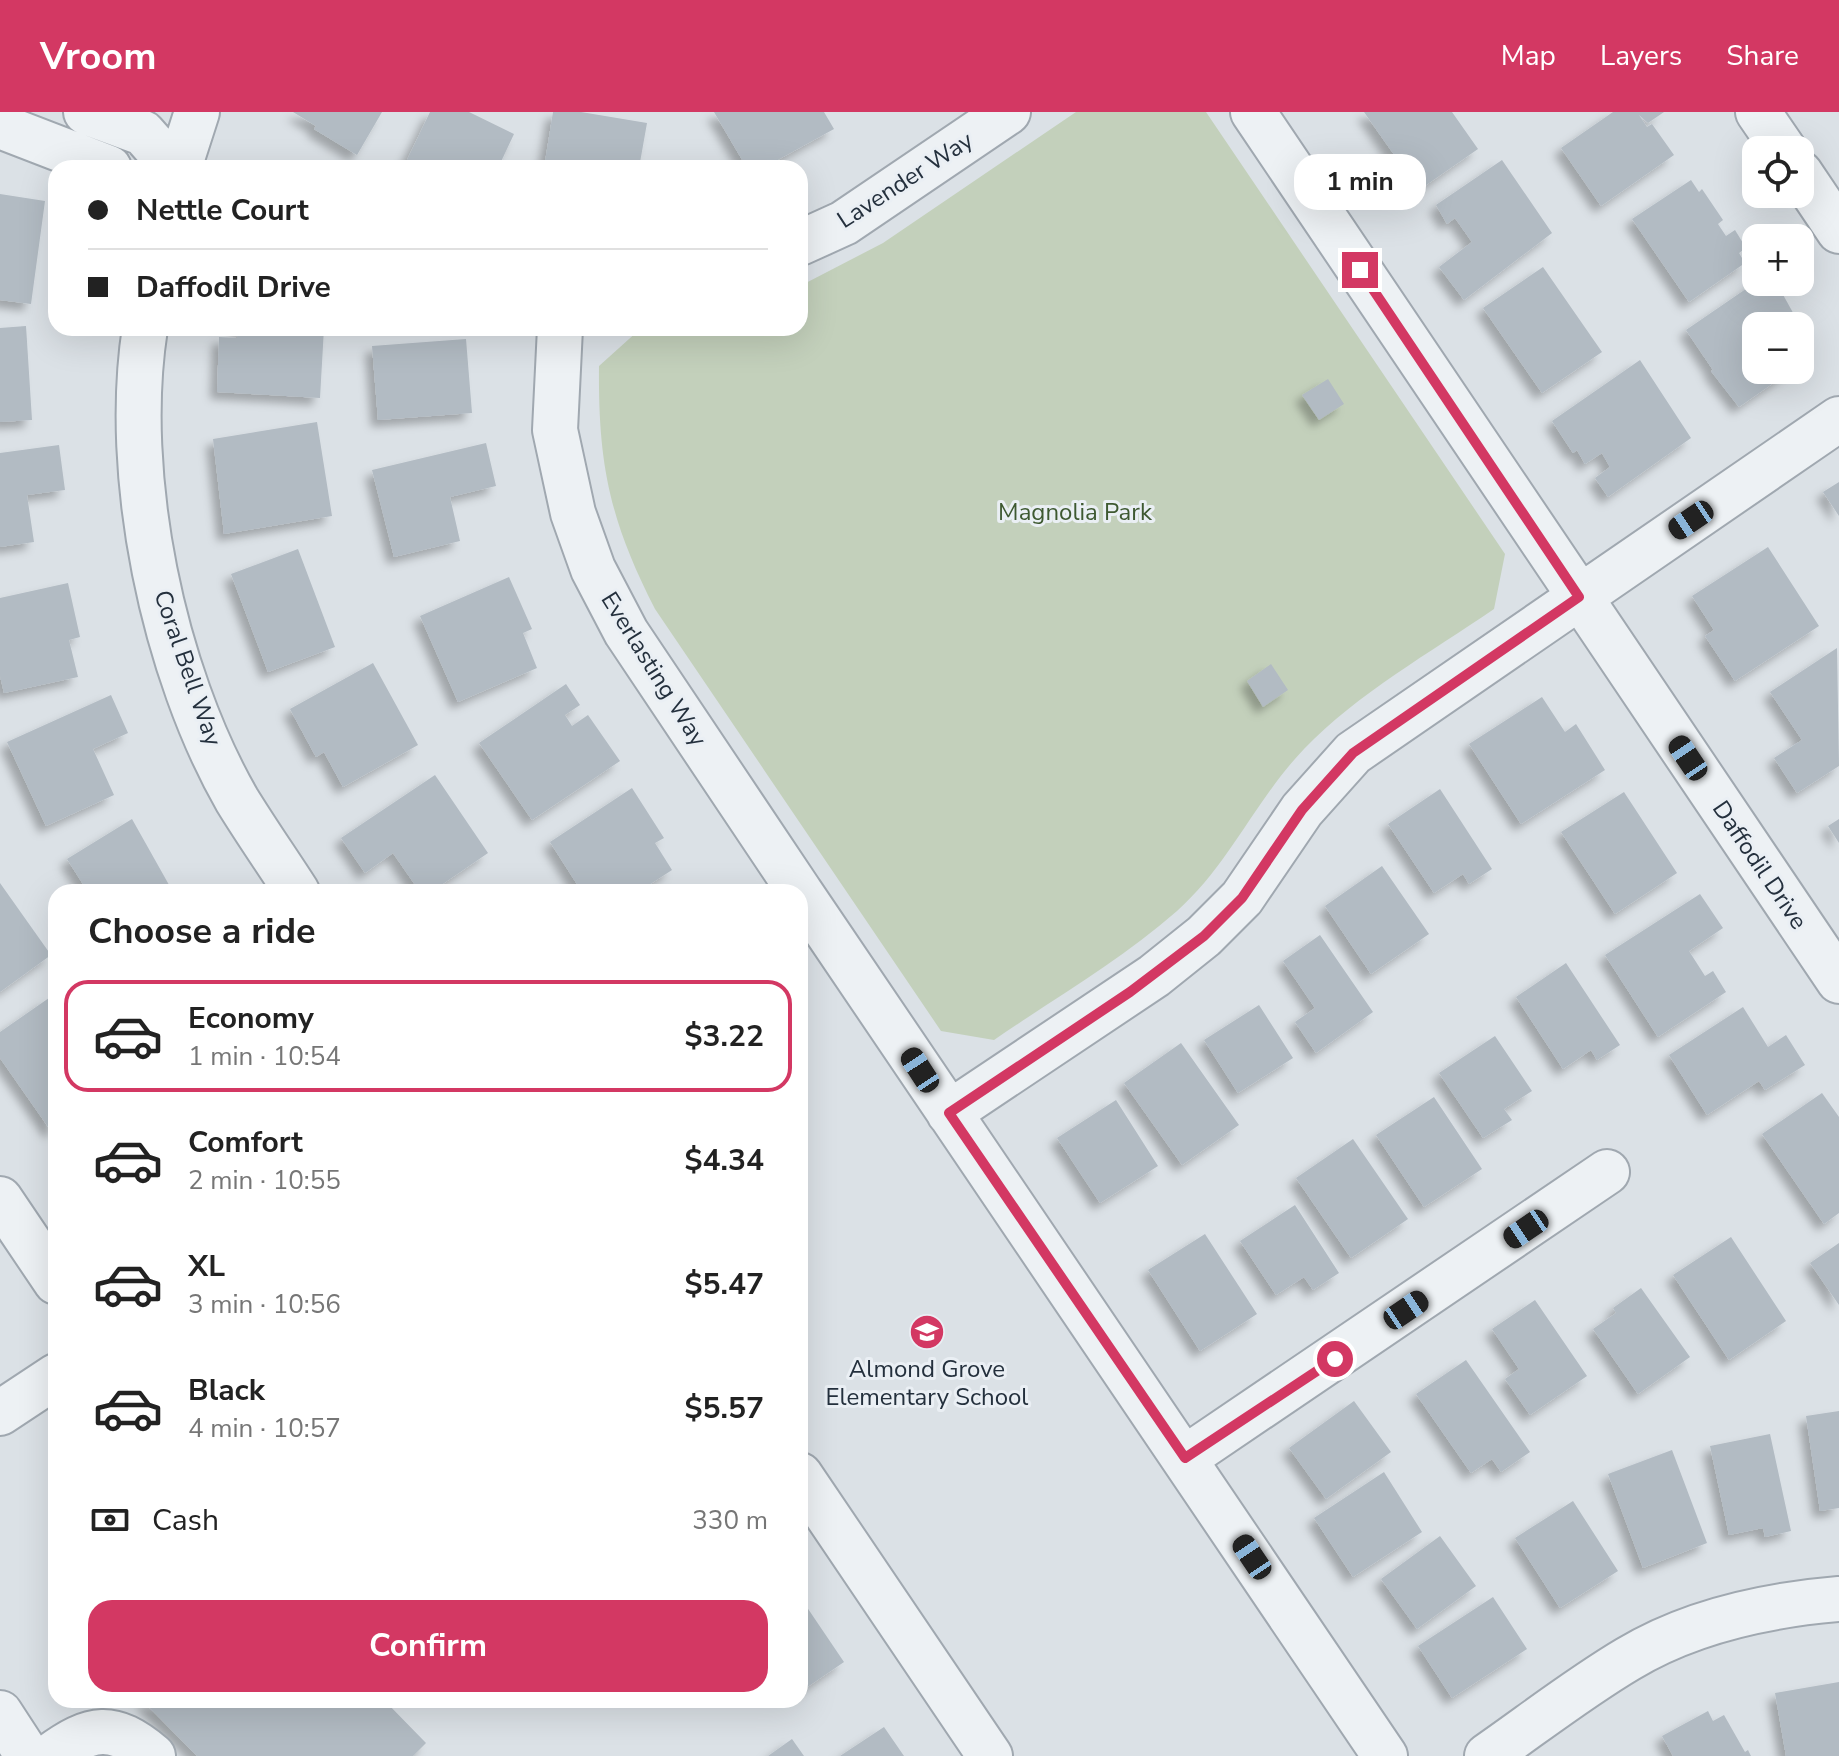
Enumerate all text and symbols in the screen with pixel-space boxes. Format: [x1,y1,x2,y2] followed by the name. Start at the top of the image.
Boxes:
[40,31,157,82] text: Vroom
[1501,37,1556,75] text: Map
[1600,37,1682,75] text: Layers
[1726,37,1799,75] text: Share
[831,124,980,236] street label: Lavender Way
[1742,136,1814,384] map controls
[1742,136,1814,208] button: locate
[1294,154,1426,210] callout: 1 min
[1326,164,1394,199] text: 1 min
[136,190,309,231] text: Nettle Court
[1742,224,1814,296] button: +
[1342,252,1378,288] route end
[136,267,331,308] text: Daffodil Drive
[1742,312,1814,384] button: −
[998,496,1153,528] park label: Magnolia Park
[1664,497,1718,543] car
[146,586,230,751] street label: Coral Bell Way
[594,586,715,753] street label: Everlasting Way
[1665,731,1711,785] car
[1705,794,1815,936] street label: Daffodil Drive
[88,907,316,956] text: Choose a ride
[188,998,314,1039] text: Economy
[92,1000,164,1072] icon: car
[685,1016,764,1057] text: $3.22
[188,1039,341,1074] text: 1 min · 10:54
[897,1043,943,1097] car
[188,1122,303,1163] text: Comfort
[92,1124,164,1196] icon: car
[685,1140,764,1181] text: $4.34
[188,1163,341,1198] text: 2 min · 10:55
[1499,1206,1553,1252] car
[188,1246,225,1287] text: XL
[92,1248,164,1320] icon: car
[685,1264,764,1305] text: $5.47
[188,1287,341,1322] text: 3 min · 10:56
[1379,1287,1433,1333] car
[908,1313,946,1351] school or university icon: Almond Grove Elementary School
[1317,1341,1353,1377] route start
[826,1353,1028,1413] place label: Almond Grove Elementary School
[188,1370,265,1411] text: Black
[92,1372,164,1444] icon: car
[685,1388,764,1429] text: $5.57
[188,1411,341,1446] text: 4 min · 10:57
[88,1498,132,1542] icon: cash
[152,1500,219,1541] text: Cash
[692,1503,768,1538] text: 330 m
[1229,1530,1275,1584] car
[88,1600,768,1692] button: Confirm

